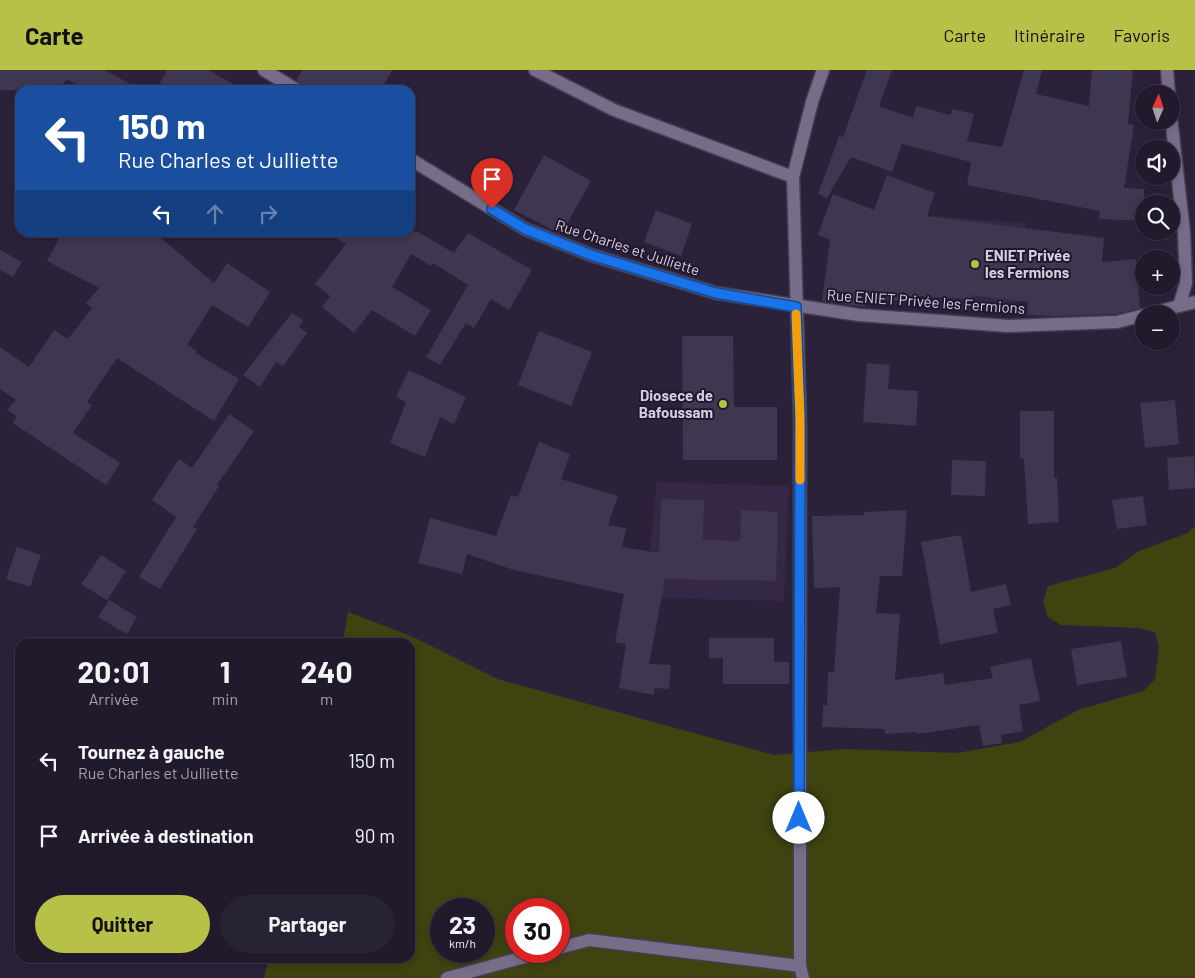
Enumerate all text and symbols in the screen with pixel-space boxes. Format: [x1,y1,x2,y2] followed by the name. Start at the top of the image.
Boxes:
[25,21,84,50] text: Carte
[943,24,986,46] text: Carte
[1014,24,1085,46] text: Itinéraire
[1113,24,1170,46] text: Favoris
[1135,85,1180,130] north arrow
[1135,85,1180,350] map controls
[118,104,205,146] text: 150 m
[35,105,100,170] icon: left
[1135,140,1180,185] button: sound
[118,146,339,172] text: Rue Charles et Julliette
[471,158,513,209] pin
[478,165,506,193] icon: arrive
[1135,195,1180,240] button: search
[148,200,176,228] icon: left
[201,200,229,228] icon: ahead
[254,200,282,228] icon: right
[554,215,702,279] street label: Rue Charles et Julliette
[985,246,1070,281] place label: ENIET Privée les Fermions
[1135,250,1180,295] button: +
[969,258,981,270] marker: ENIET Privée les Fermions
[826,285,1026,317] street label: Rue ENIET Privée les Fermions
[1135,305,1180,350] button: −
[639,386,713,421] place label: Diosece de Bafoussam
[717,398,729,410] marker: Diosece de Bafoussam
[77,653,150,689] text: 20:01
[220,653,230,689] text: 1
[300,653,353,689] text: 240
[89,689,138,708] text: Arrivée
[212,689,238,708] text: min
[320,689,333,708] text: m
[78,740,225,763] text: Tournez à gauche
[35,747,63,775] icon: left
[348,749,395,772] text: 150 m
[78,763,238,782] text: Rue Charles et Julliette
[772,791,824,843] position arrow
[35,822,63,850] icon: arrive
[78,824,254,847] text: Arrivée à destination
[355,824,395,847] text: 90 m
[35,895,210,953] button: Quitter
[220,895,395,953] button: Partager
[505,898,570,963] speed limit sign: 30
[449,909,476,939] text: 23
[449,936,476,950] text: km/h

